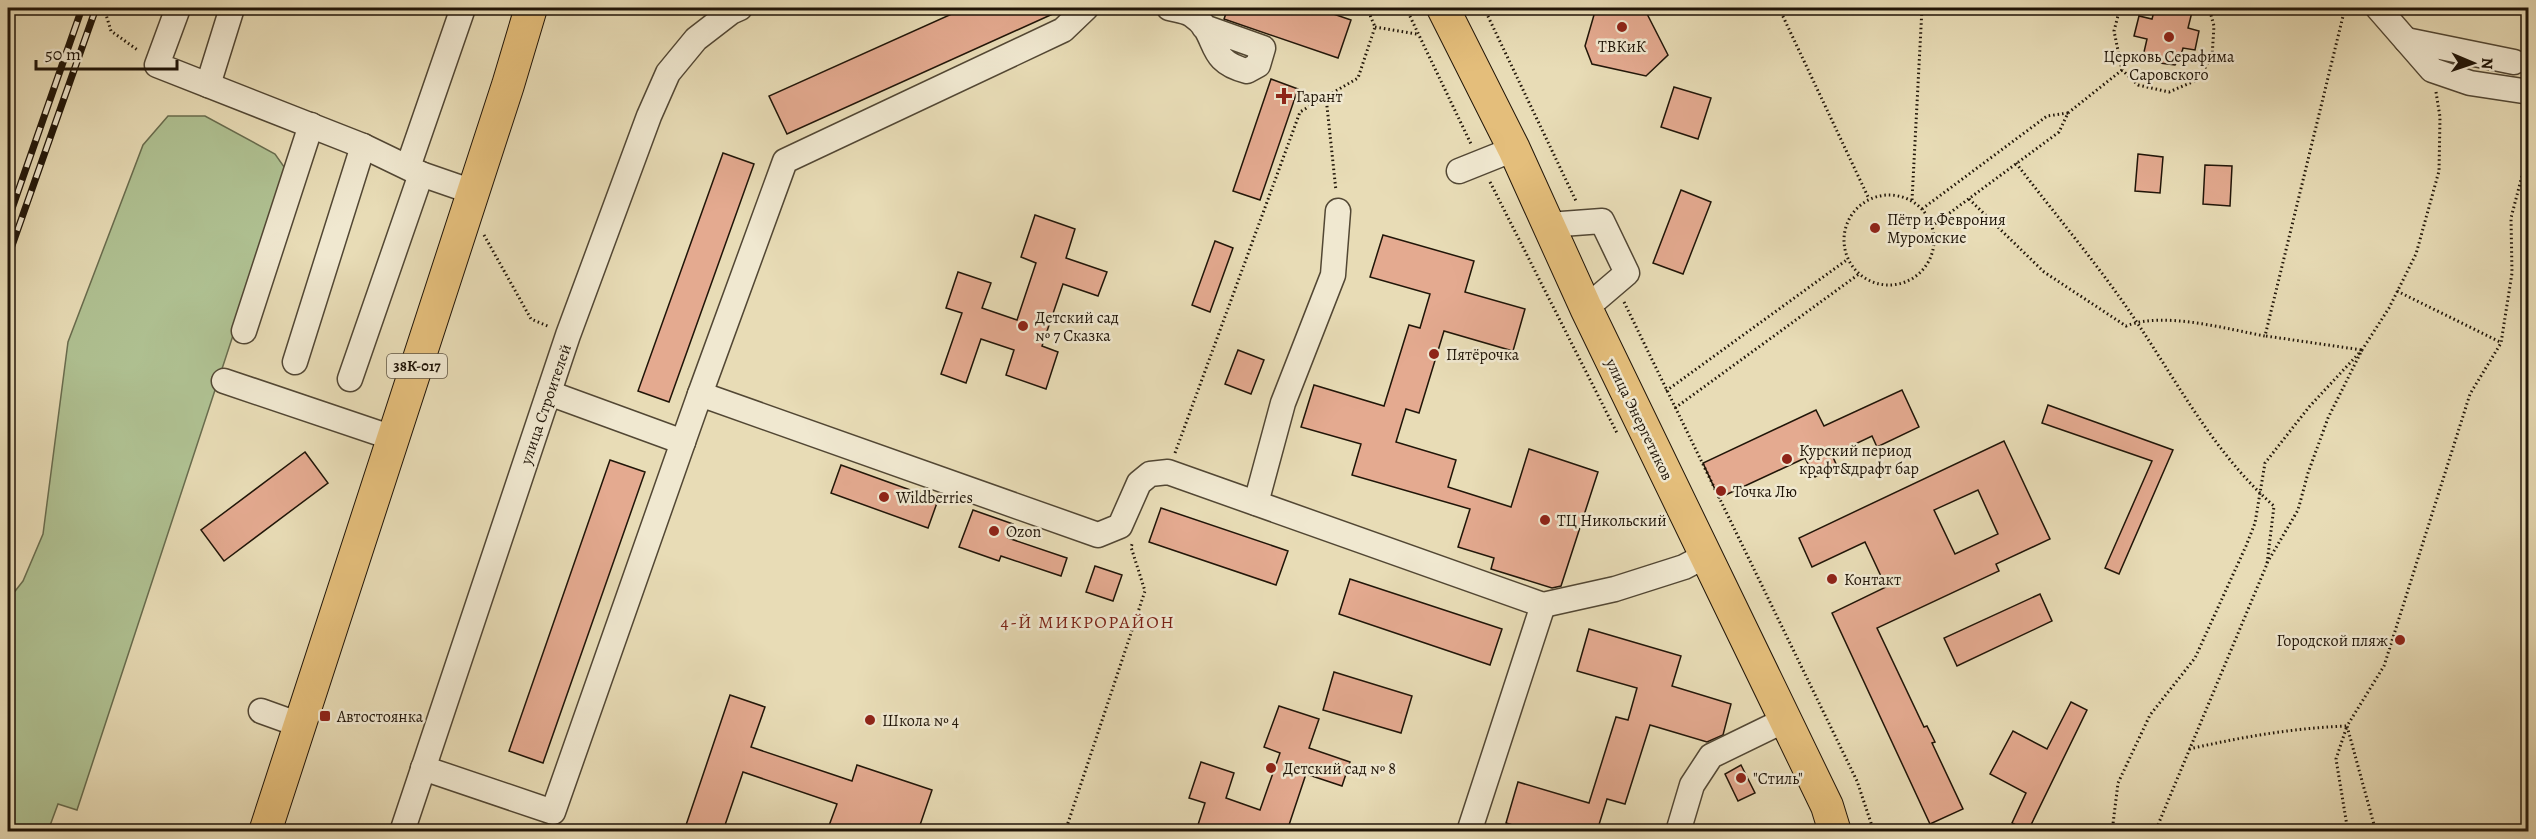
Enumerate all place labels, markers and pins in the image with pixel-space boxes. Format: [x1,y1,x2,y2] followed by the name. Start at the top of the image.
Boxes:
[1615,20,1629,34] marker: ТВКиК
[2162,30,2176,44] marker: Церковь Серафима Саровского
[1598,36,1647,58] place label: ТВКиК
[2104,46,2235,86] place label: Церковь Серафима Саровского
[1296,86,1343,108] place label: Гарант
[1277,89,1291,103] marker: Гарант
[1887,209,2006,249] place label: Пётр и Феврония Муромские
[1868,221,1882,235] marker: Пётр и Феврония Муромские
[1035,307,1119,347] place label: Детский сад № 7 Сказка
[1016,319,1030,333] marker: Детский сад № 7 Сказка
[1446,344,1520,366] place label: Пятёрочка
[1427,347,1441,361] marker: Пятёрочка
[1799,440,1919,480] place label: Курский период крафт&драфт бар
[1780,452,1794,466] marker: Курский период крафт&драфт бар
[1733,481,1797,503] place label: Точка Лю
[1714,484,1728,498] marker: Точка Лю
[895,487,973,509] place label: Wildberries
[877,490,891,504] marker: Wildberries
[1557,510,1667,532] place label: ТЦ Никольский
[1538,513,1552,527] marker: ТЦ Никольский
[1006,521,1041,543] place label: Ozon
[987,524,1001,538] marker: Ozon
[1844,569,1901,591] place label: Контакт
[1825,572,1839,586] marker: Контакт
[2276,630,2388,652] place label: Городской пляж
[2393,633,2407,647] marker: Городской пляж
[336,706,424,728] place label: Автостоянка
[318,709,332,723] marker: Автостоянка
[882,710,959,732] place label: Школа № 4
[863,713,877,727] marker: Школа № 4
[1283,758,1396,780] place label: Детский сад № 8
[1264,761,1278,775] marker: Детский сад № 8
[1753,768,1803,790] place label: "Стиль"
[1734,771,1748,785] marker: "Стиль"

